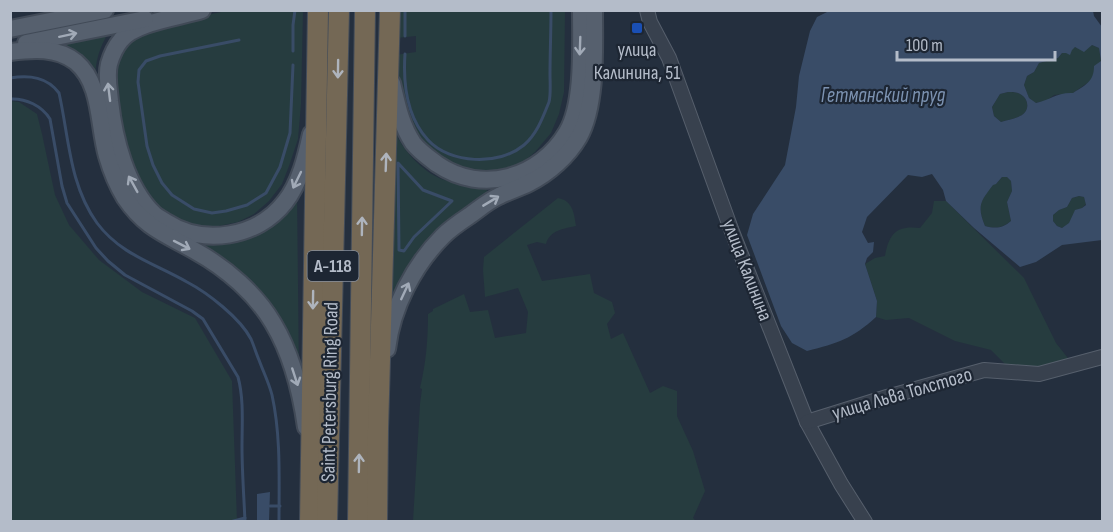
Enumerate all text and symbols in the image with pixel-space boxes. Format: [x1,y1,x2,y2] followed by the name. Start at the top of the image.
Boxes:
[630,21,644,35] marker: улица Калинина, 51
[897,24,1054,62] scale bar
[58,28,77,40] one-way arrow
[906,35,943,56] text: 100 m
[575,36,586,56] one-way arrow
[594,38,680,85] place label: улица Калинина, 51
[332,58,344,78] one-way arrow
[103,83,114,103] one-way arrow
[821,83,946,108] water label: Гетманский пруд
[380,152,392,172] one-way arrow
[290,170,302,188] one-way arrow
[127,175,138,193] one-way arrow
[482,194,499,206] one-way arrow
[717,216,777,324] street label: улица Калинина
[356,217,368,237] one-way arrow
[173,239,191,251] one-way arrow
[308,251,358,281] road number: А-118
[399,283,411,301] one-way arrow
[307,290,319,310] one-way arrow
[316,302,344,482] street label: Saint Petersburg Ring Road
[829,363,975,425] street label: улица Льва Толстого
[290,367,301,386] one-way arrow
[353,454,364,474] one-way arrow

